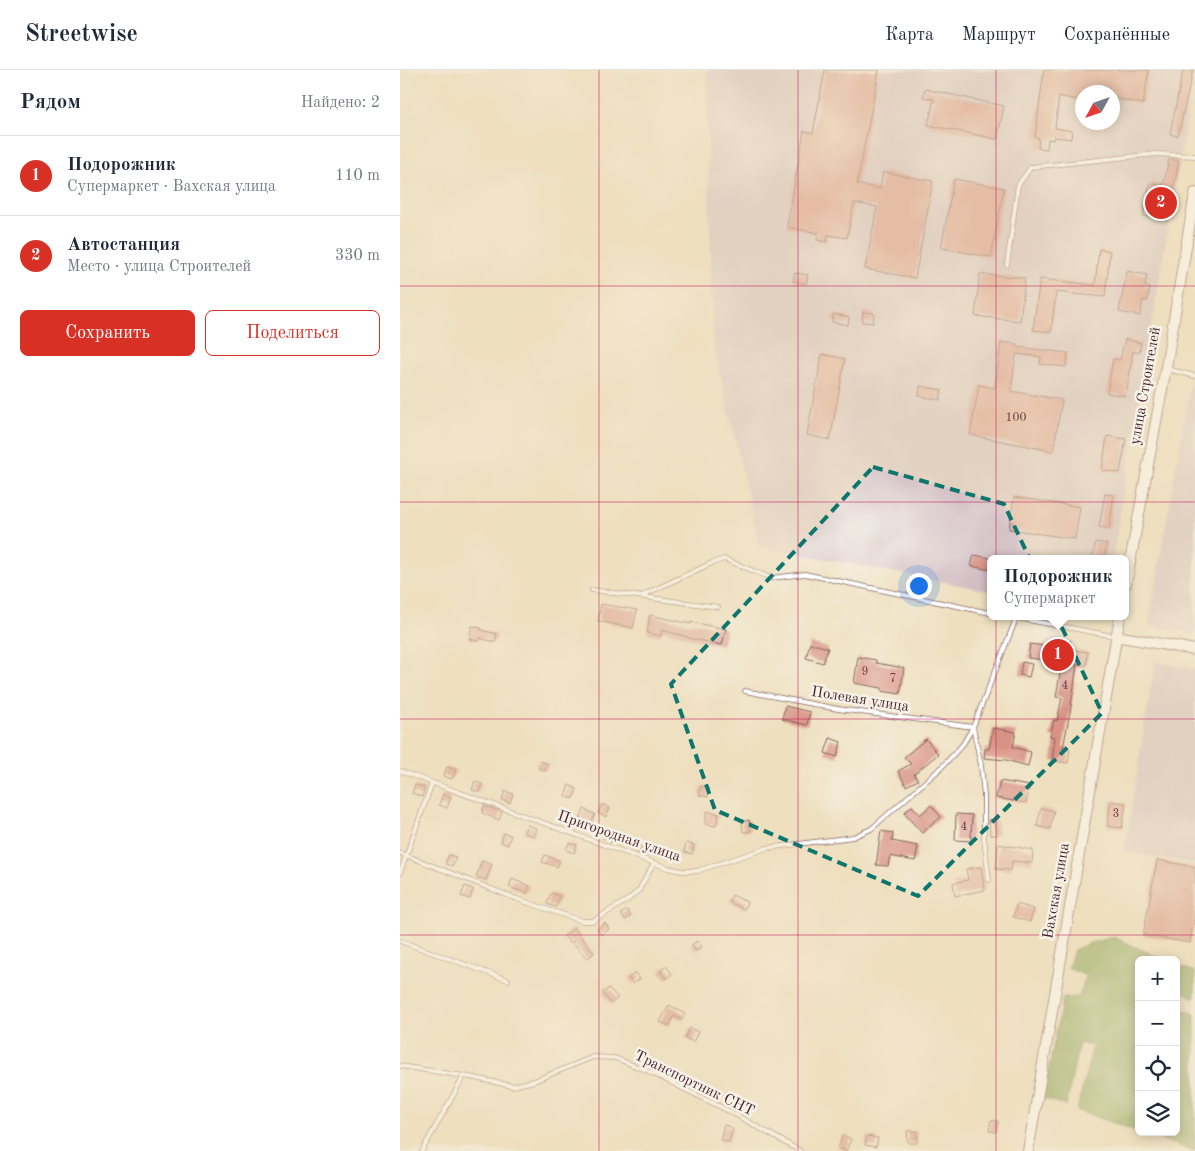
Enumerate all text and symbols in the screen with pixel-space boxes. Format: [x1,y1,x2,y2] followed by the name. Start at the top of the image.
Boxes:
[25,23,138,47] text: Streetwise
[885,26,934,44] text: Карта
[962,26,1036,44] text: Маршрут
[1064,26,1170,44] text: Сохранённые
[1075,85,1120,130] north arrow
[20,92,81,113] text: Рядом
[301,95,380,111] text: Найдено: 2
[67,156,176,175] text: Подорожник
[31,168,41,184] text: 1
[335,168,380,184] text: 110 m
[67,179,276,195] text: Супермаркет · Вахская улица
[1145,184,1177,222] pin: 2
[67,236,180,255] text: Автостанция
[31,248,41,264] text: 2
[335,248,380,264] text: 330 m
[67,259,251,275] text: Место · улица Строителей
[20,310,195,356] button: Сохранить
[205,310,380,356] button: Поделиться
[1128,326,1164,446] street label: улица Строителей
[1006,412,1026,424] house number: 100
[987,555,1129,620] popup
[1004,568,1112,587] text: Подорожник
[906,573,932,599] your location
[1004,591,1096,607] text: Супермаркет
[1042,636,1074,674] pin: 1
[862,666,868,678] house number: 9
[890,673,896,685] house number: 7
[1062,680,1069,692] house number: 4
[810,685,910,715] street label: Полевая улица
[1113,808,1119,820] house number: 3
[556,809,683,865] street label: Пригородная улица
[961,821,968,833] house number: 4
[1041,841,1073,940] street label: Вахская улица
[1135,956,1180,1136] map controls
[1135,956,1180,1001] button: +
[1135,1001,1180,1046] button: −
[1135,1046,1180,1091] button: locate
[631,1048,757,1120] street label: Транспортник СНТ
[1135,1091,1180,1136] button: layers

